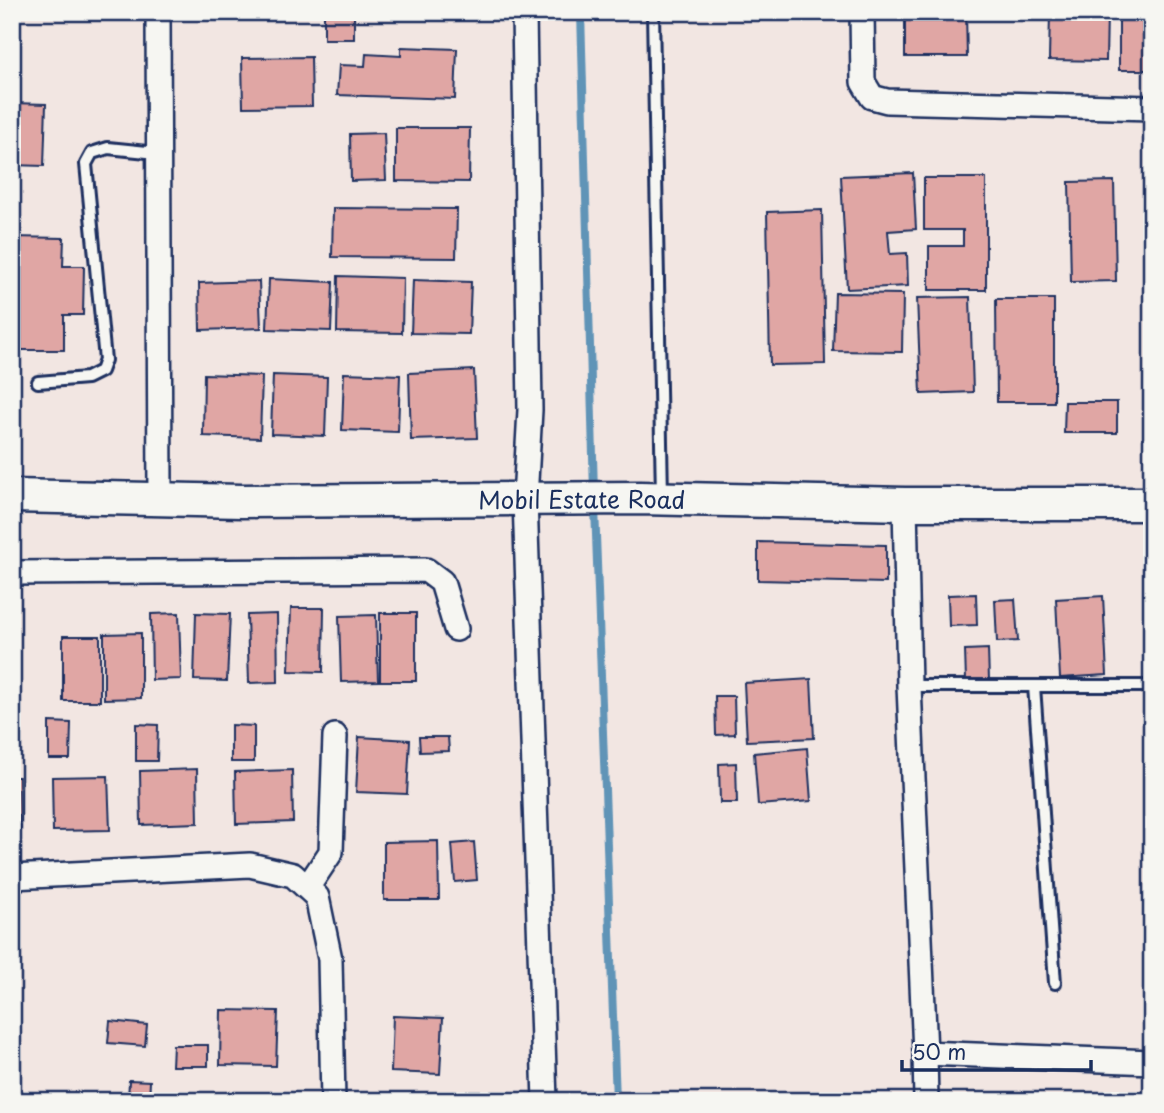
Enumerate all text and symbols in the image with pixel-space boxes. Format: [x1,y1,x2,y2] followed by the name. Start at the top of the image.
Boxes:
[478,480,686,517] street label: Mobil Estate Road
[902,1029,1090,1073] scale bar
[912,1035,966,1067] text: 50 m

